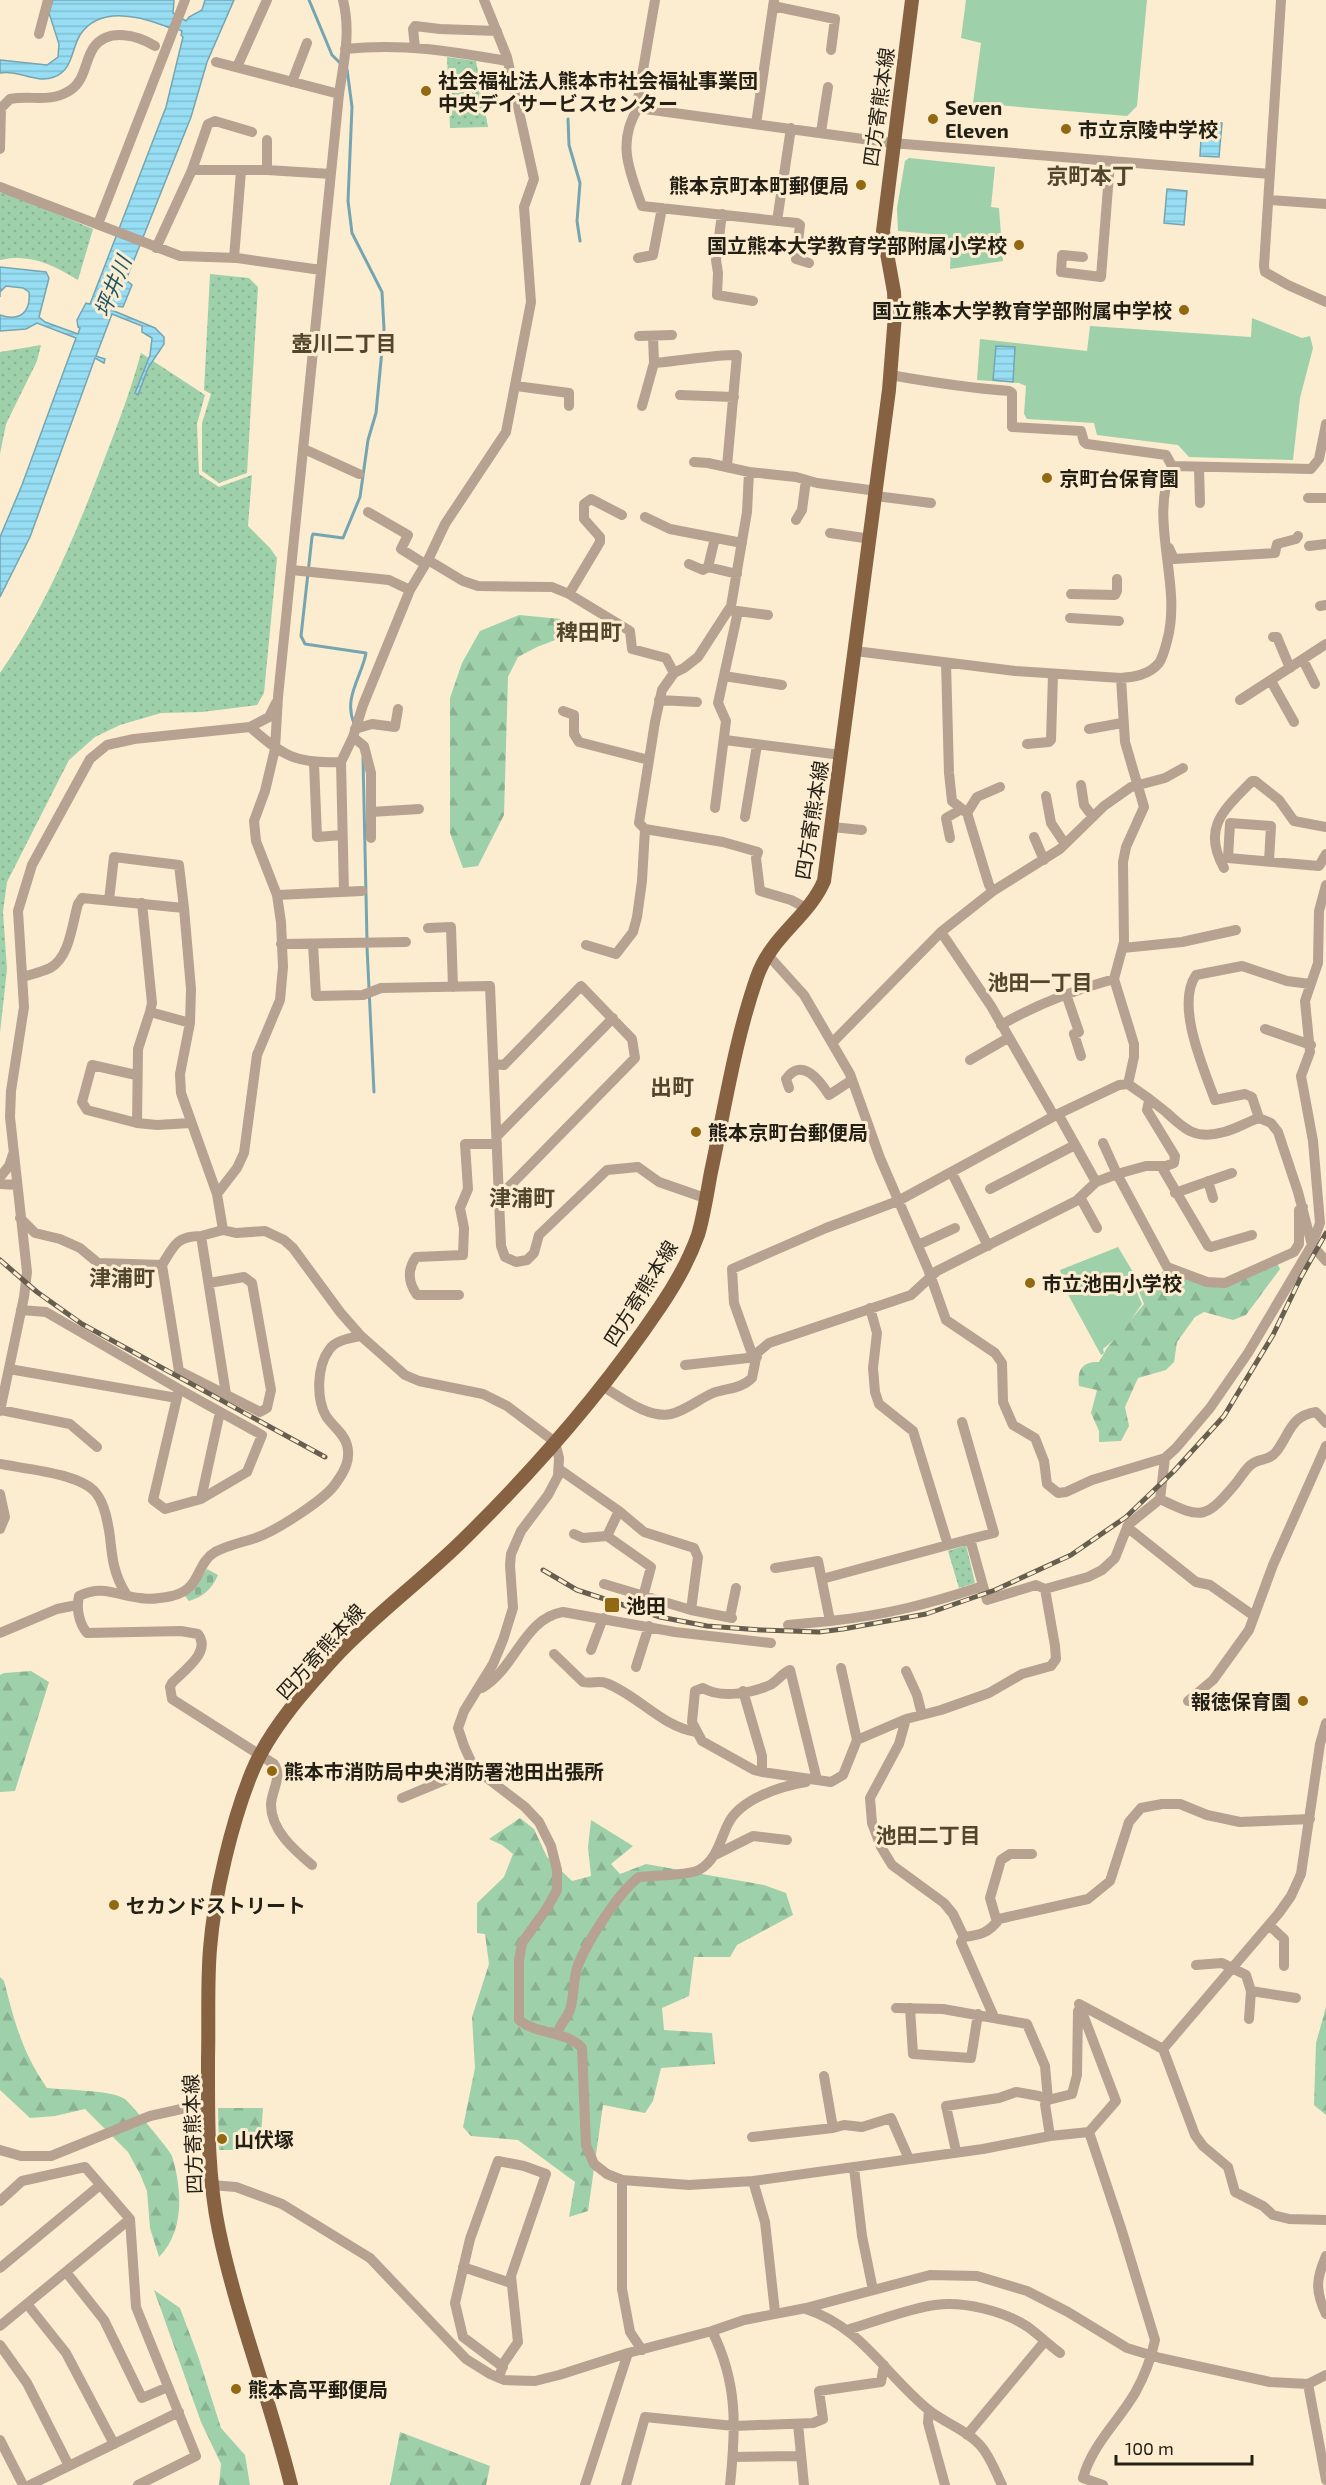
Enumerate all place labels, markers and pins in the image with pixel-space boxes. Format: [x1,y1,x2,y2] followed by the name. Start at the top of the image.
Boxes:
[438,68,758,115] place label: 社会福祉法人熊本市社会福祉事業団 中央デイサービスセンター
[419,84,433,98] marker: 社会福祉法人熊本市社会福祉事業団 中央デイサービスセンター
[945,95,1009,142] place label: Seven Eleven
[926,112,940,126] marker: Seven Eleven
[1078,117,1218,141] place label: 市立京陵中学校
[1059,122,1073,136] marker: 市立京陵中学校
[669,173,849,197] place label: 熊本京町本町郵便局
[854,178,868,192] marker: 熊本京町本町郵便局
[707,233,1007,257] place label: 国立熊本大学教育学部附属小学校
[1012,238,1026,252] marker: 国立熊本大学教育学部附属小学校
[872,298,1172,322] place label: 国立熊本大学教育学部附属中学校
[1177,303,1191,317] marker: 国立熊本大学教育学部附属中学校
[1059,466,1179,490] place label: 京町台保育園
[1040,471,1054,485] marker: 京町台保育園
[708,1120,868,1144] place label: 熊本京町台郵便局
[689,1125,703,1139] marker: 熊本京町台郵便局
[1042,1271,1182,1295] place label: 市立池田小学校
[1023,1276,1037,1290] marker: 市立池田小学校
[626,1593,666,1617] place label: 池田
[603,1596,621,1614] marker: 池田
[1191,1689,1291,1713] place label: 報徳保育園
[1296,1694,1310,1708] marker: 報徳保育園
[284,1759,604,1783] place label: 熊本市消防局中央消防署池田出張所
[265,1764,279,1778] marker: 熊本市消防局中央消防署池田出張所
[126,1893,306,1917] place label: セカンドストリート
[107,1898,121,1912] marker: セカンドストリート
[234,2127,294,2151] place label: 山伏塚
[215,2132,229,2146] marker: 山伏塚
[248,2377,388,2401] place label: 熊本高平郵便局
[229,2382,243,2396] marker: 熊本高平郵便局

